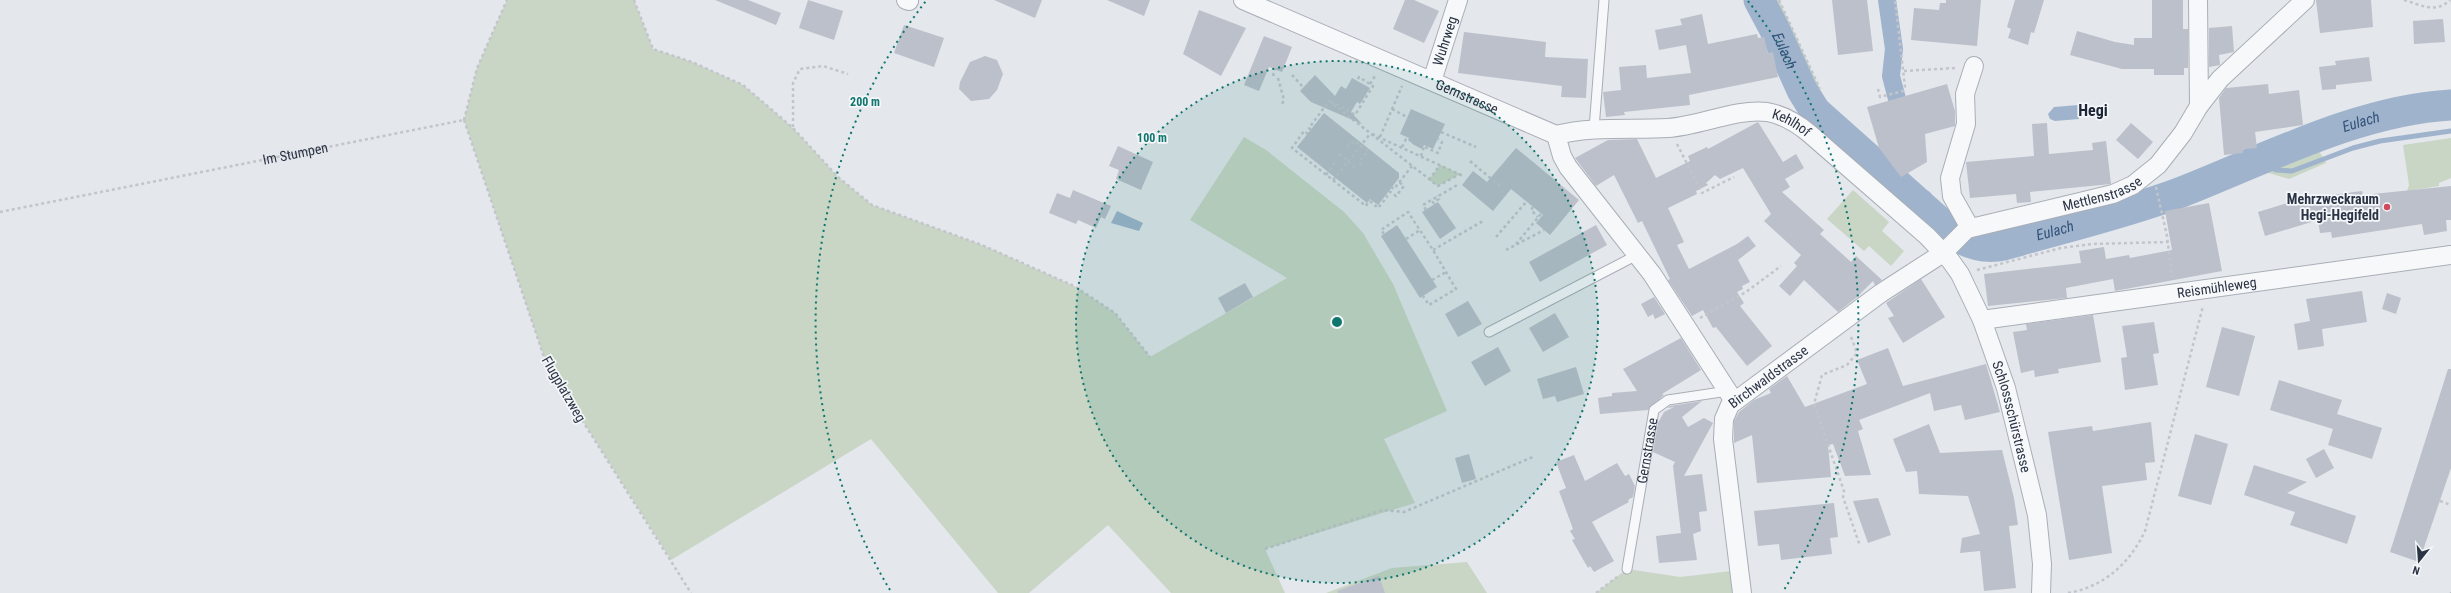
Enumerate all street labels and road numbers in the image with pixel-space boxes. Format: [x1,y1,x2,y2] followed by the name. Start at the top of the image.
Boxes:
[1429,14,1460,68] street label: Wuhrweg
[1433,76,1501,117] street label: Gernstrasse
[1770,105,1815,140] street label: Kehlhof
[261,139,329,168] street label: Im Stumpen
[2061,173,2145,214] street label: Mettlenstrasse
[2176,274,2258,301] street label: Reismühleweg
[1725,342,1811,411] street label: Birchwaldstrasse
[539,353,589,425] street label: Flugplatzweg
[1989,359,2034,474] street label: Schlossschürstrasse
[1634,416,1661,485] street label: Gernstrasse

